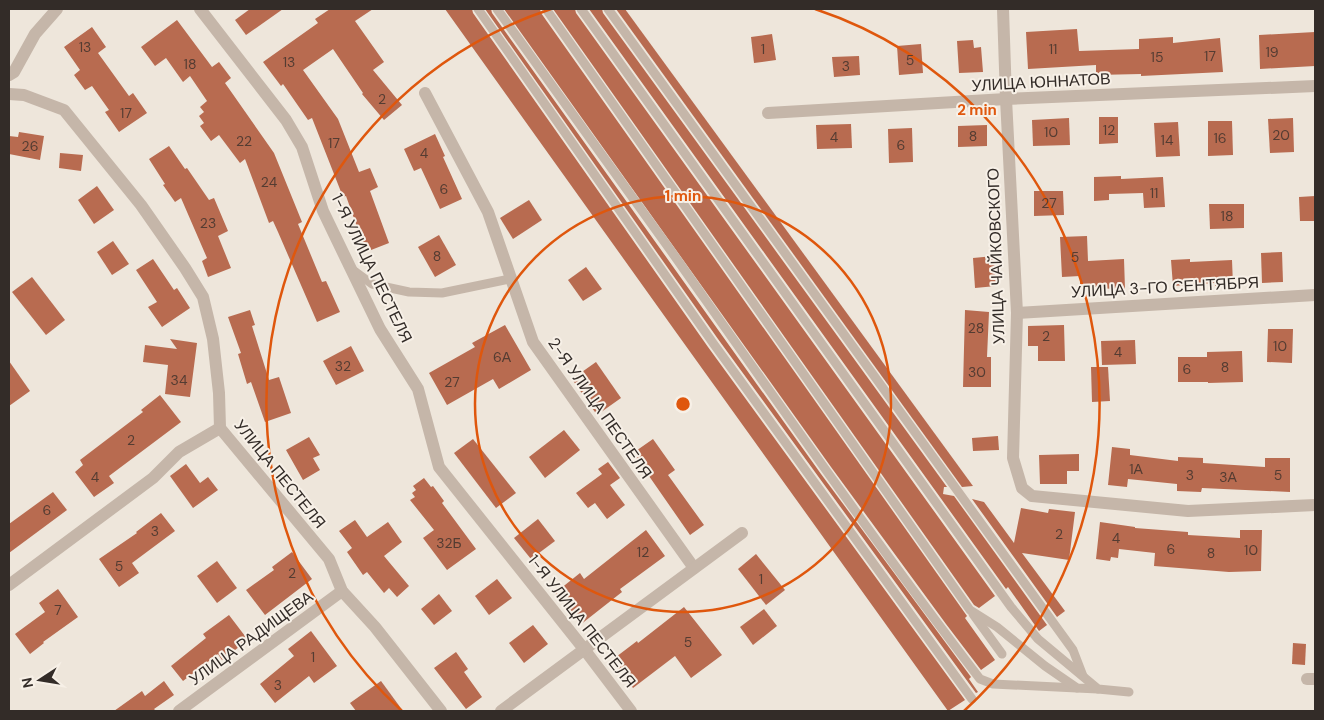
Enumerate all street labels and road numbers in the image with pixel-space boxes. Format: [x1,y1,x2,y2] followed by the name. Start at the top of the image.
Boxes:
[971,68,1111,96] street label: УЛИЦА ЮННАТОВ
[982,168,1010,344] street label: УЛИЦА ЧАЙКОВСКОГО
[327,190,417,346] street label: 1-Я УЛИЦА ПЕСТЕЛЯ
[1071,272,1259,302] street label: УЛИЦА 3-ГО СЕНТЯБРЯ
[543,333,657,483] street label: 2-Я УЛИЦА ПЕСТЕЛЯ
[230,415,330,533] street label: УЛИЦА ПЕСТЕЛЯ
[523,550,641,692] street label: 1-Я УЛИЦА ПЕСТЕЛЯ
[185,586,317,690] street label: УЛИЦА РАДИЩЕВА

